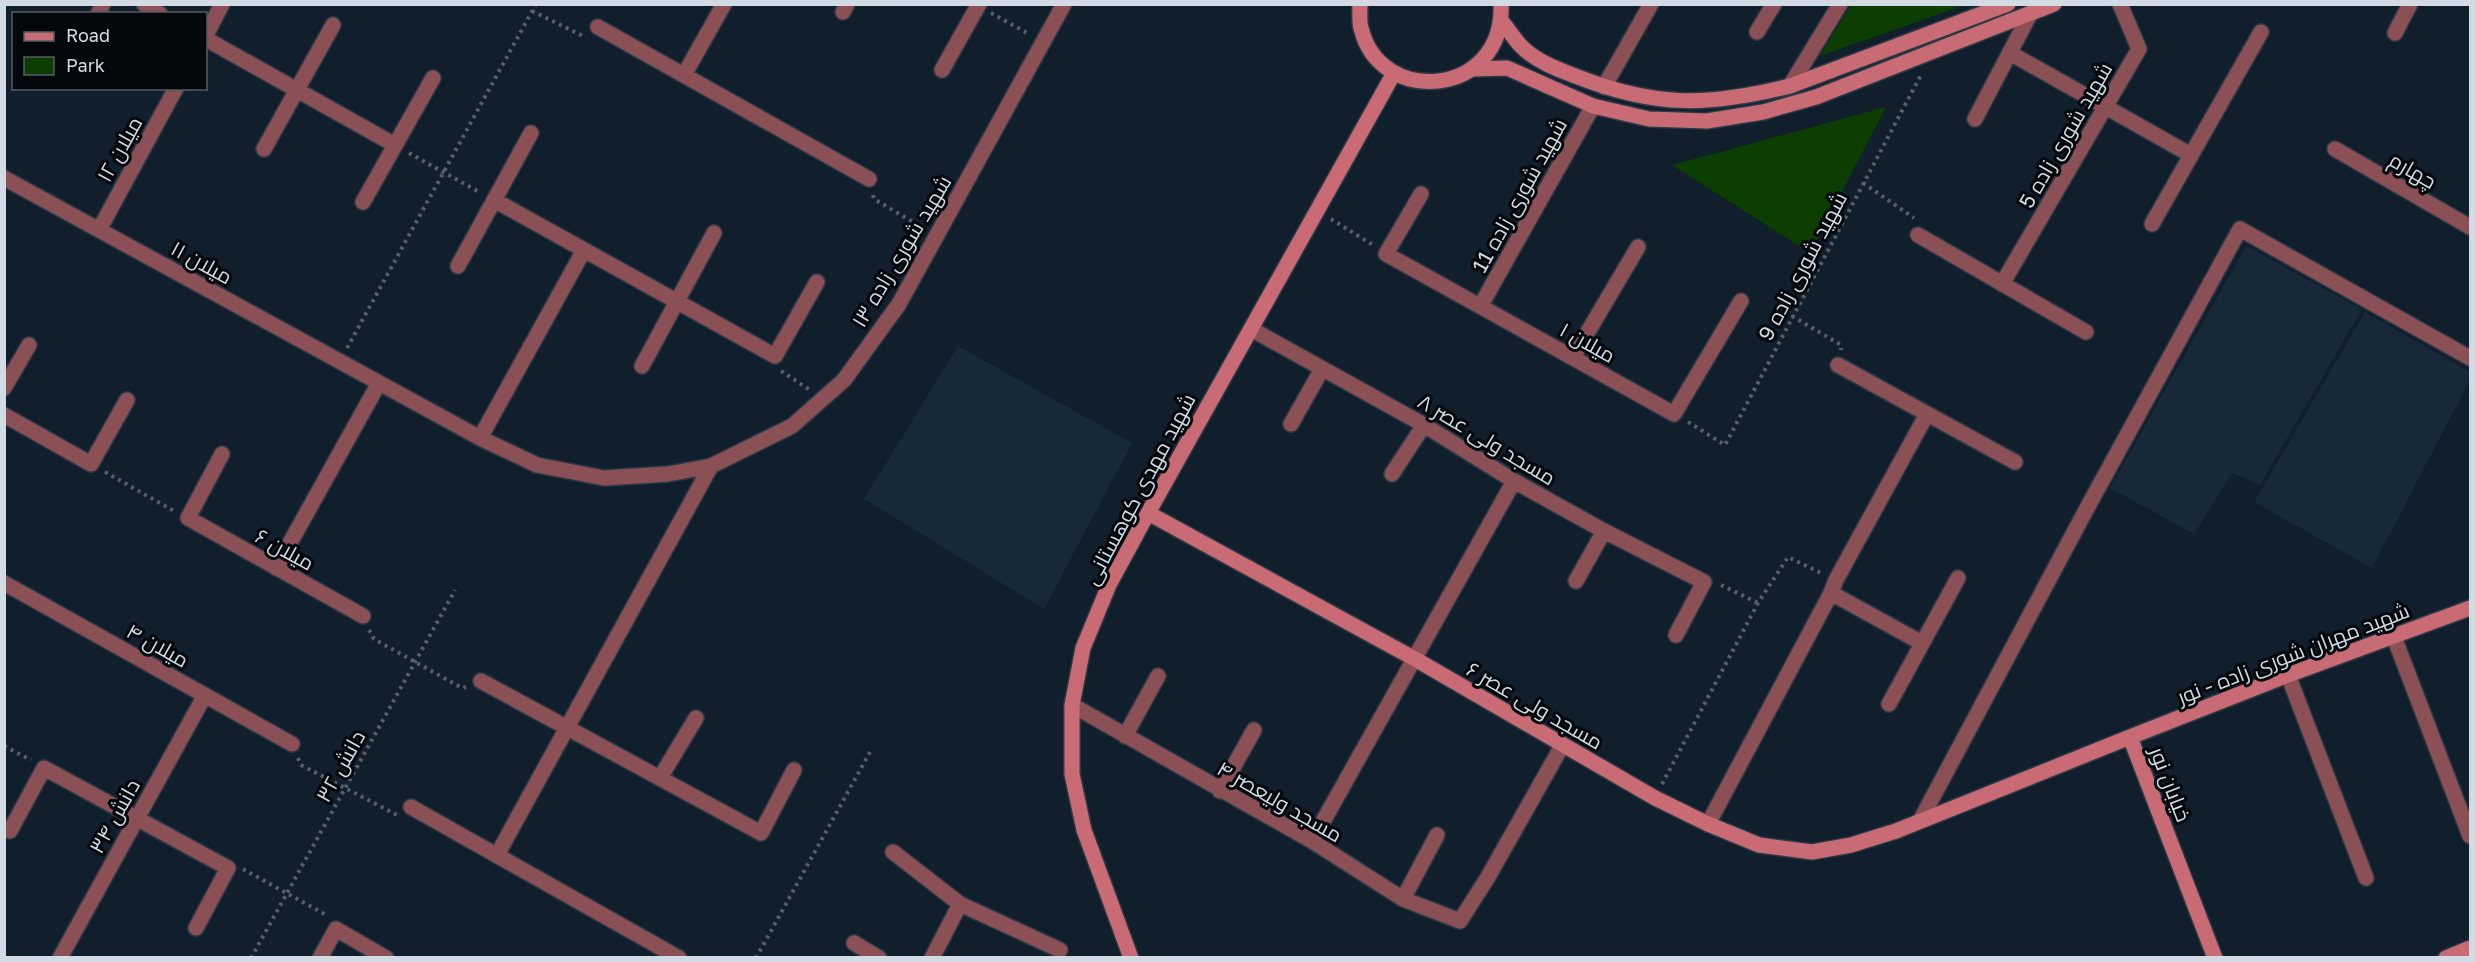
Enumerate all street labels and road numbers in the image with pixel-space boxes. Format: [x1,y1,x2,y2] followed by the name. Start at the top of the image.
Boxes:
[2013,57,2118,213] street label: شهید شوری زاده 5
[91,112,148,187] street label: میلان ۱۲
[1466,113,1573,277] street label: شهید شوری زاده 11
[2384,146,2441,196] street label: چهارم
[845,170,957,332] street label: شهید شوری زاده ۱۳
[1752,187,1853,345] street label: شهید شوری زاده 9
[166,235,237,290] street label: میلان ۱۱
[1555,316,1620,369] street label: میلان ۱
[1413,388,1561,491] street label: مسجد ولی عصر ۸
[1077,389,1201,590] street label: شهید مهدی کوهستانی
[251,522,319,577] street label: میلان ۶
[2172,597,2413,711] street label: شهید مهران شوری زاده - نور
[122,617,194,673] street label: میلان ۴
[1462,656,1608,755] street label: مسجد ولی عصر ۶
[310,726,371,807] street label: دانش ۳۲
[2144,742,2197,826] street label: خیابان نور
[1213,755,1347,847] street label: مسجد ولیعصر ۴
[83,774,146,858] street label: دانش ۳۴

